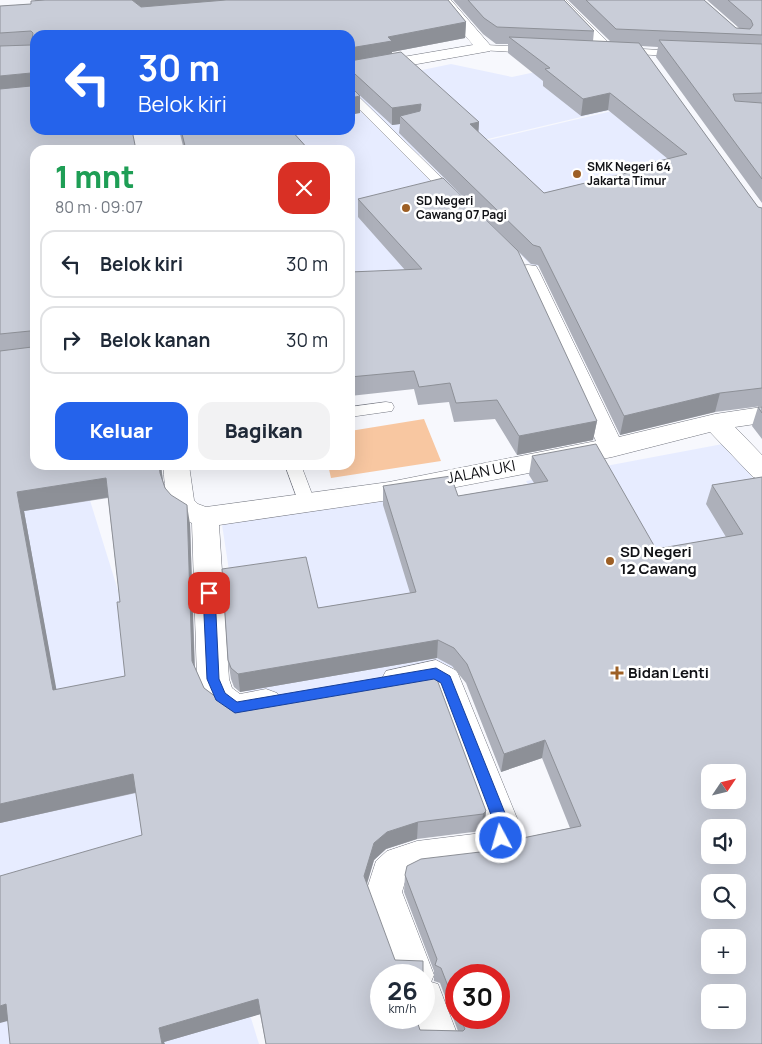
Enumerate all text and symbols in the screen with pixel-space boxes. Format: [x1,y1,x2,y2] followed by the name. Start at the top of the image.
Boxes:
[138,44,220,92] text: 30 m
[55,50,120,115] icon: left
[138,89,227,119] text: Belok kiri
[55,156,135,197] text: 1 mnt
[587,158,671,189] place label: SMK Negeri 64 Jakarta Timur
[278,162,330,214] button: close
[571,168,583,180] marker: SMK Negeri 64 Jakarta Timur
[416,192,507,223] place label: SD Negeri Cawang 07 Pagi
[55,196,143,218] text: 80 m · 09:07
[400,202,412,214] marker: SD Negeri Cawang 07 Pagi
[57,250,85,278] icon: left
[100,251,183,277] text: Belok kiri
[286,251,328,277] text: 30 m
[57,326,85,354] icon: right
[100,327,210,353] text: Belok kanan
[286,327,328,353] text: 30 m
[55,402,188,460] button: Keluar
[198,402,330,460] button: Bagikan
[445,455,517,488] street label: JALAN UKI
[620,541,697,579] place label: SD Negeri 12 Cawang
[604,555,616,567] marker: SD Negeri 12 Cawang
[188,572,230,614] pin
[195,579,223,607] icon: arrive
[628,662,709,683] place label: Bidan Lenti
[610,666,624,680] marker: Bidan Lenti
[701,764,746,809] north arrow
[701,764,746,1029] map controls
[474,811,526,863] position arrow
[701,819,746,864] button: sound
[701,874,746,919] button: search
[701,929,746,974] button: +
[445,964,510,1029] speed limit sign: 30
[387,973,418,1008] text: 26
[701,984,746,1029] button: −
[389,1000,416,1017] text: km/h

